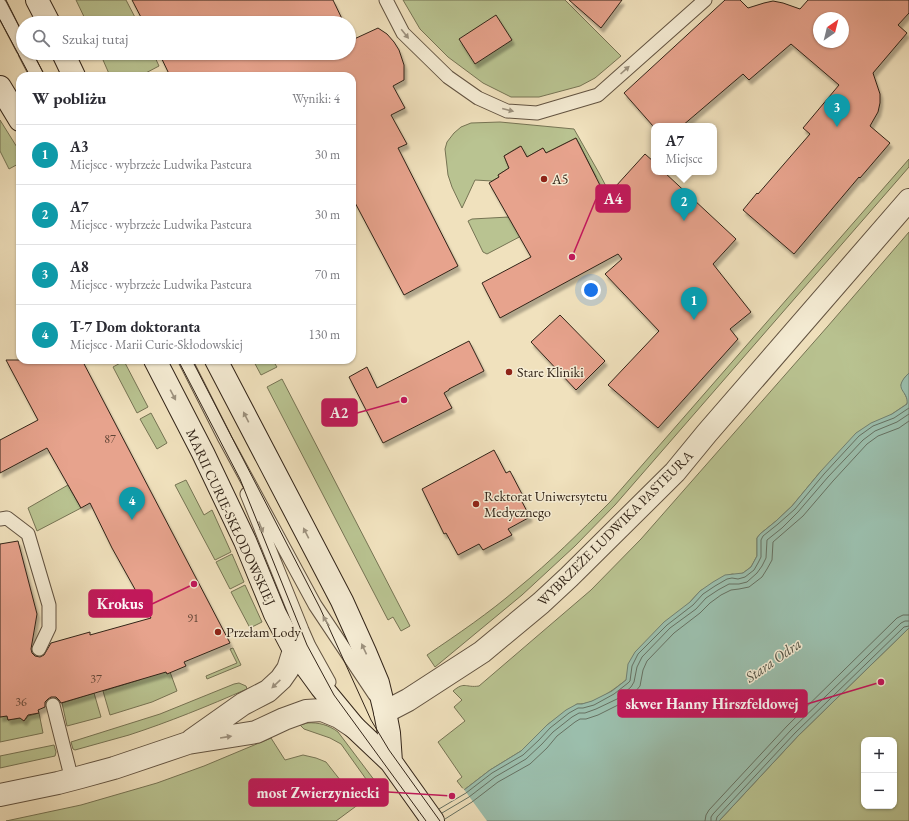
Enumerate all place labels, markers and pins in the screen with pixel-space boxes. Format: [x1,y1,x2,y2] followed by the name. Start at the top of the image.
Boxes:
[824,94,850,127] pin: 3
[551,170,568,188] place label: A5
[539,174,549,184] marker: A5
[596,185,630,212] callout: A4
[671,188,697,221] pin: 2
[681,287,707,320] pin: 1
[517,363,584,381] place label: Stare Kliniki
[504,367,514,377] marker: Stare Kliniki
[322,399,357,426] callout: A2
[119,487,145,520] pin: 4
[484,487,608,521] place label: Rektorat Uniwersytetu Medycznego
[471,499,481,509] marker: Rektorat Uniwersytetu Medycznego
[89,590,152,617] callout: Krokus
[226,623,302,641] place label: Przełam Lody
[213,627,223,637] marker: Przełam Lody
[618,690,807,717] callout: skwer Hanny Hirszfeldowej
[249,779,388,806] callout: most Zwierzyniecki

